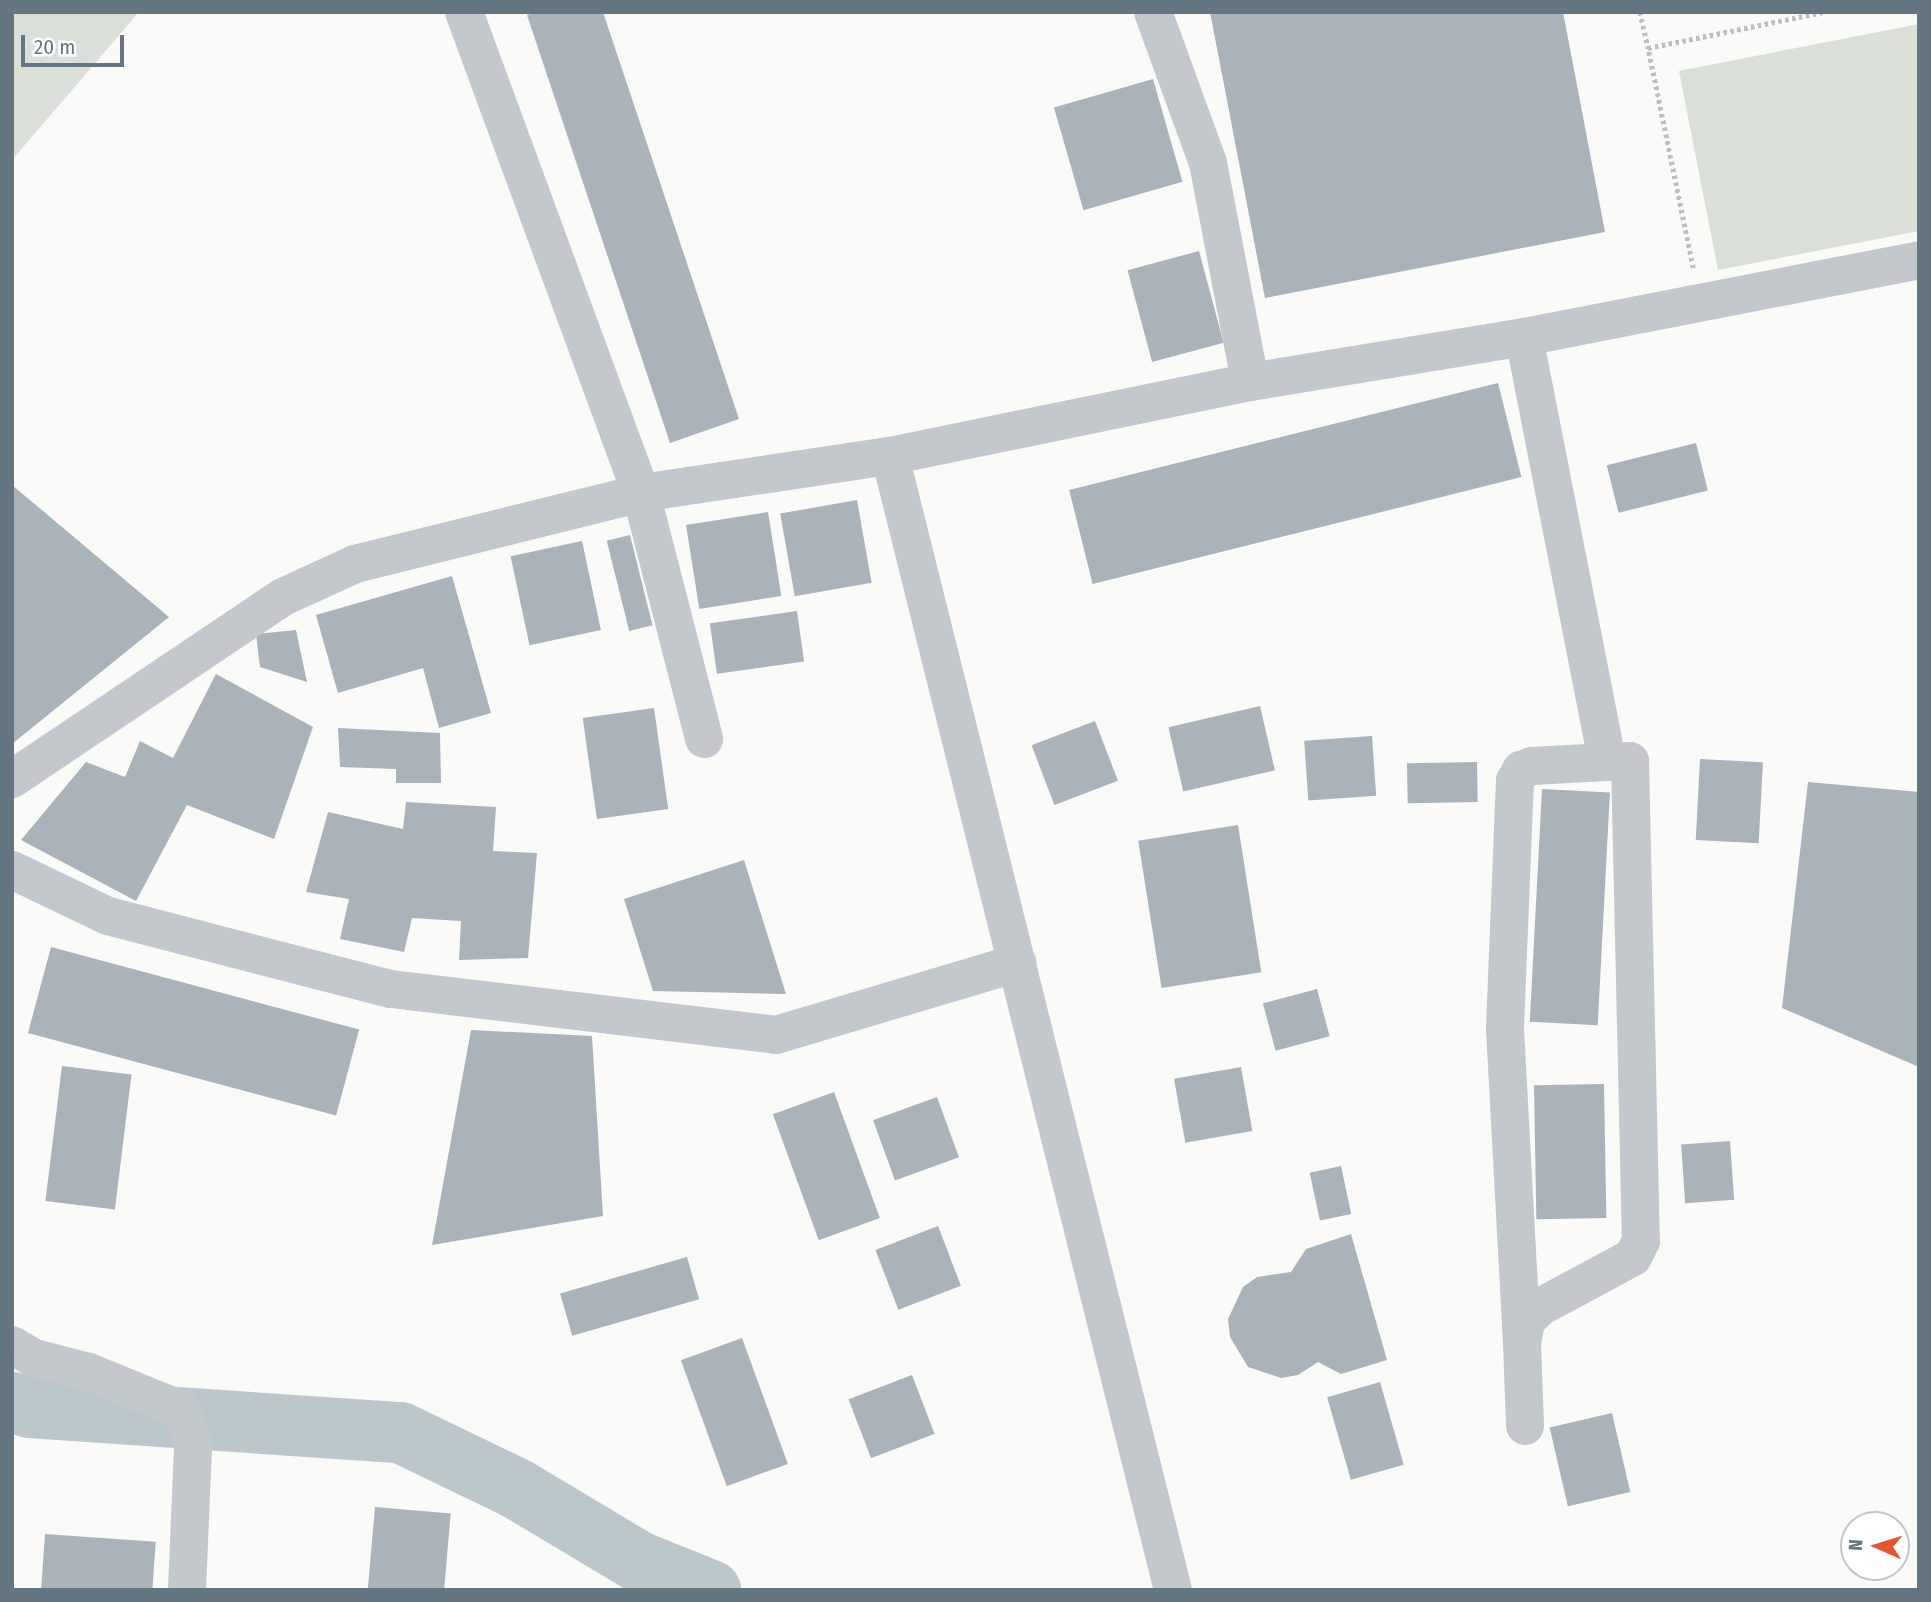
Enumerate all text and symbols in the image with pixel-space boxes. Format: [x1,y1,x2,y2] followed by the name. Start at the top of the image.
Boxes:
[24,21,128,65] scale bar
[34,34,75,60] text: 20 m
[1840,1511,1910,1581] north arrow
[1844,1539,1867,1551] text: N

